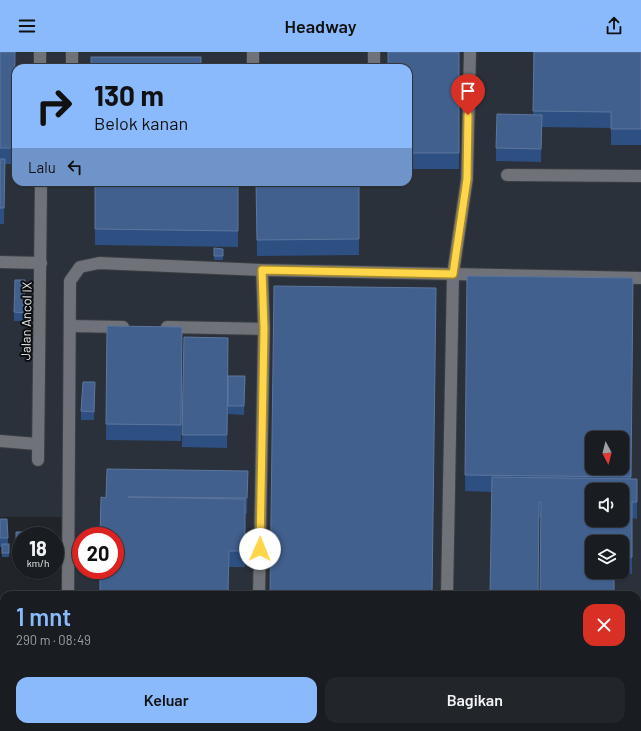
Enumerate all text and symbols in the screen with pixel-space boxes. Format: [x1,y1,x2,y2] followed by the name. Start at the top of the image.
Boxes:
[16,15,38,37] icon: menu
[285,15,356,37] text: Headway
[603,15,625,37] icon: share
[451,74,485,115] pin
[94,78,164,112] text: 130 m
[28,80,80,132] icon: right
[457,80,479,102] icon: arrive
[94,112,188,134] text: Belok kanan
[64,156,86,178] icon: left
[28,158,56,176] text: Lalu
[17,281,35,360] street label: Jalan Ancol IX
[585,431,629,475] north arrow
[585,431,629,579] map controls
[585,483,629,527] button: sound
[72,527,124,579] speed limit sign: 20
[239,528,281,570] position arrow
[585,535,629,579] button: layers
[29,536,47,560] text: 18
[27,557,49,569] text: km/h
[16,602,71,631] text: 1 mnt
[583,604,625,646] button: close
[16,632,91,648] text: 290 m · 08:49
[16,677,317,723] button: Keluar
[325,677,625,723] button: Bagikan

